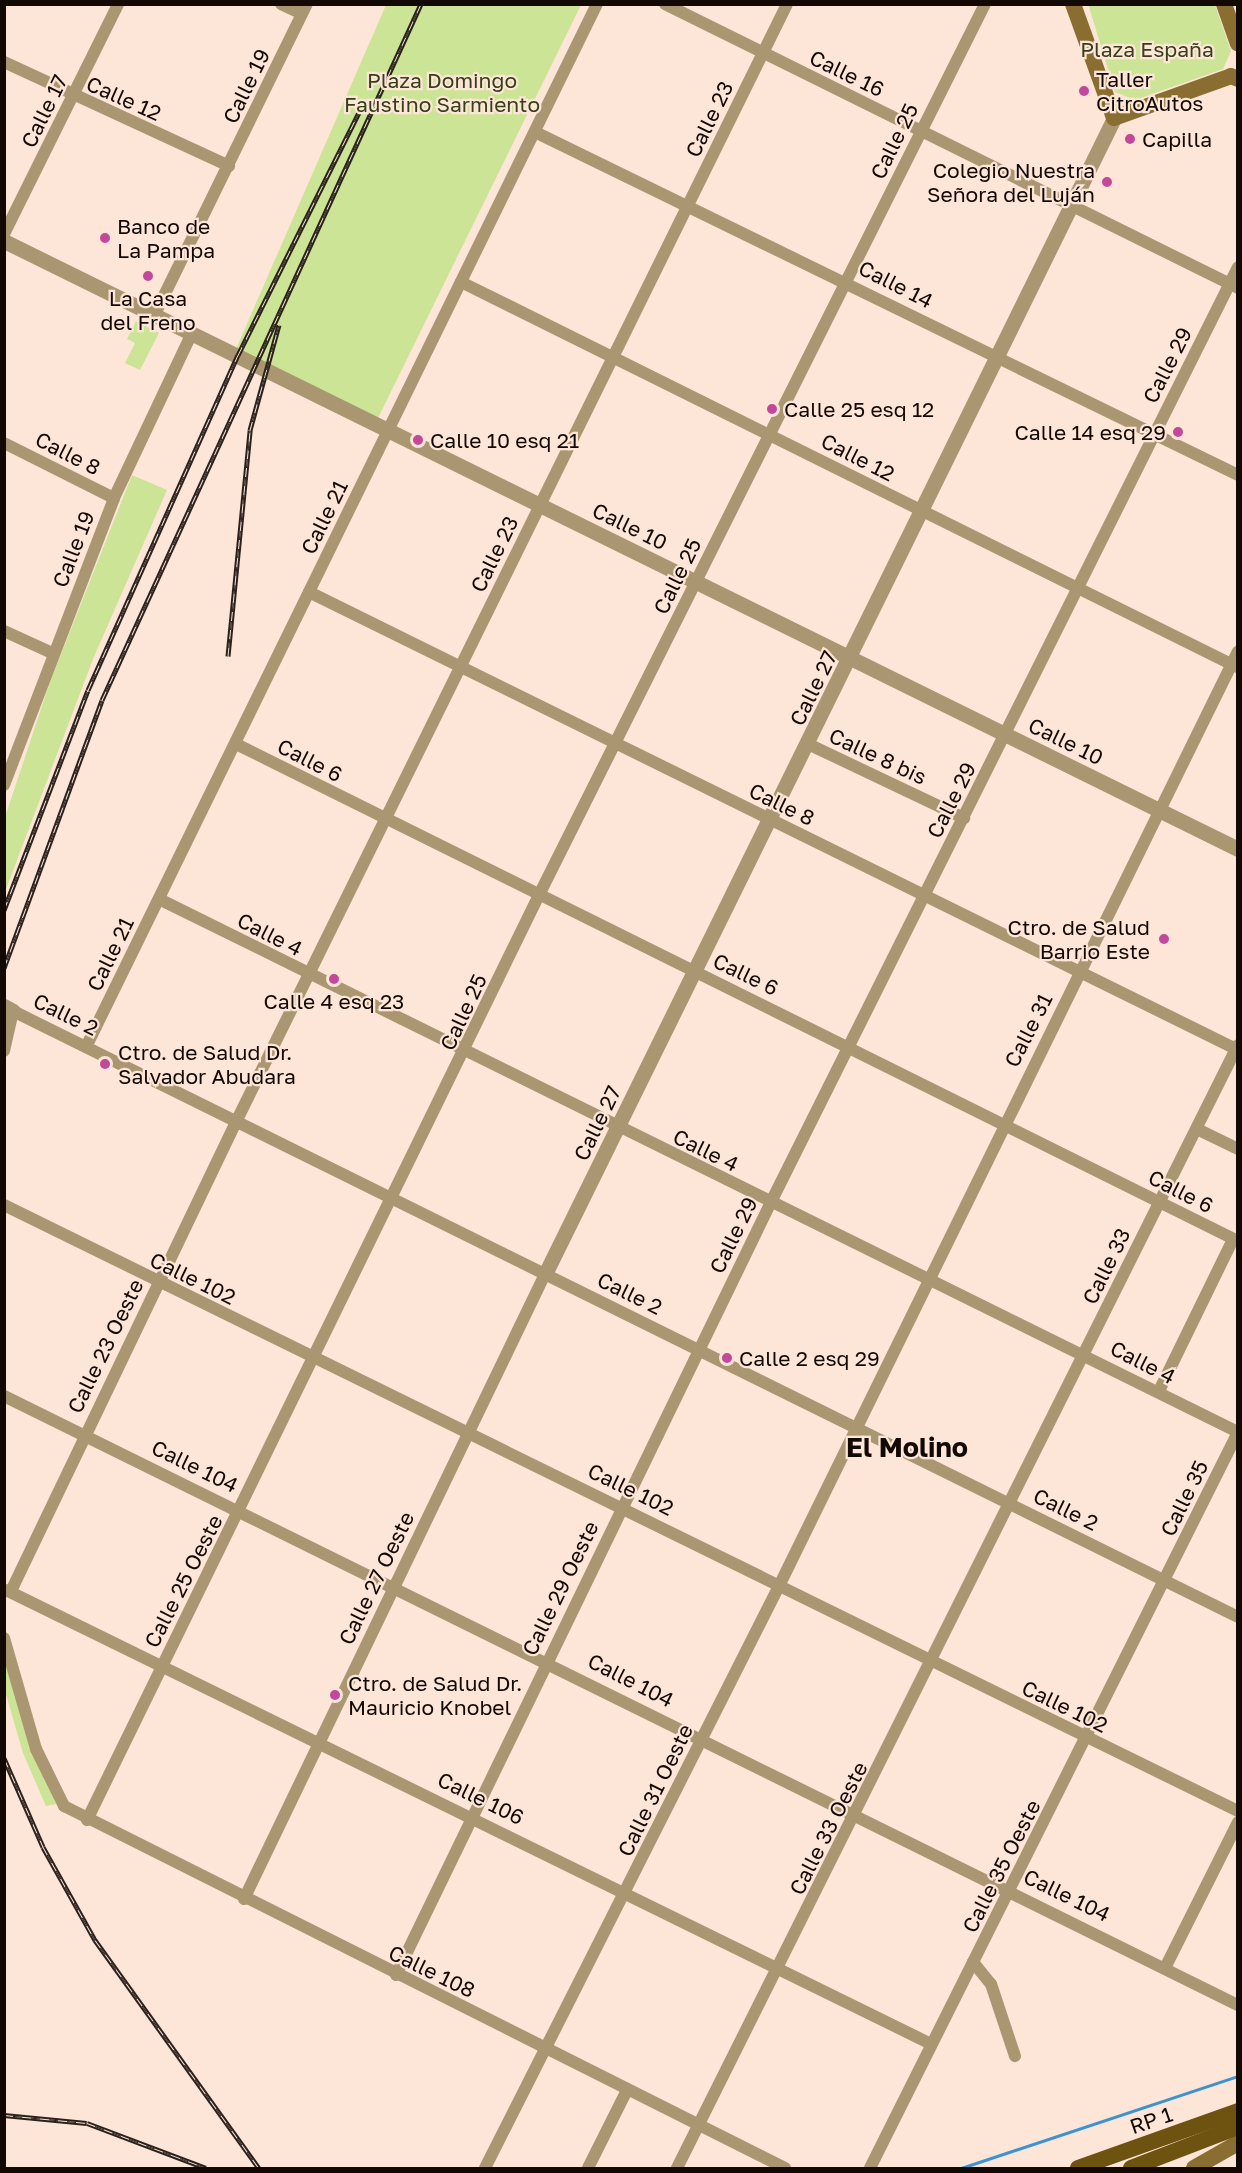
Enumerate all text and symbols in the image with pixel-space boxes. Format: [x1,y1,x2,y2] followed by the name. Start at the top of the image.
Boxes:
[1080,36,1214,62] park label: Plaza España
[806,44,888,102] street label: Calle 16
[217,45,275,127] street label: Calle 19
[1096,66,1203,116] place label: Taller CitroAutos
[344,67,540,117] park label: Plaza Domingo Faustino Sarmiento
[16,70,72,152] street label: Calle 17
[83,70,165,126] street label: Calle 12
[680,77,738,161] street label: Calle 23
[1077,84,1091,98] marker: Taller CitroAutos
[865,99,923,183] street label: Calle 25
[1142,126,1212,152] place label: Capilla
[1123,132,1137,146] marker: Capilla
[927,157,1095,207] place label: Colegio Nuestra Señora del Luján
[1100,175,1114,189] marker: Colegio Nuestra Señora del Luján
[117,213,215,263] place label: Banco de La Pampa
[98,231,112,245] marker: Banco de La Pampa
[855,255,937,313] street label: Calle 14
[141,269,155,283] marker: La Casa del Freno
[100,285,196,335] place label: La Casa del Freno
[1137,323,1197,407] street label: Calle 29
[784,396,934,422] place label: Calle 25 esq 12
[765,402,779,416] marker: Calle 25 esq 12
[1015,419,1166,445] place label: Calle 14 esq 29
[1171,425,1185,439] marker: Calle 14 esq 29
[31,426,105,480] street label: Calle 8
[430,427,579,453] place label: Calle 10 esq 21
[817,428,899,486] street label: Calle 12
[411,433,425,447] marker: Calle 10 esq 21
[295,476,353,558] street label: Calle 21
[589,497,671,555] street label: Calle 10
[47,507,99,591] street label: Calle 19
[465,512,523,596] street label: Calle 23
[648,534,706,618] street label: Calle 25
[784,646,842,730] street label: Calle 27
[1025,712,1107,770] street label: Calle 10
[825,722,931,790] street label: Calle 8 bis
[273,733,347,787] street label: Calle 6
[921,758,981,842] street label: Calle 29
[745,777,819,831] street label: Calle 8
[233,907,307,961] street label: Calle 4
[81,913,139,995] street label: Calle 21
[1008,914,1150,964] place label: Ctro. de Salud Barrio Este
[1155,930,1173,948] marker: Ctro. de Salud Barrio Este
[709,947,783,1001] street label: Calle 6
[434,970,492,1054] street label: Calle 25
[327,972,341,986] marker: Calle 4 esq 23
[29,988,103,1040] street label: Calle 2
[264,988,404,1014] place label: Calle 4 esq 23
[999,989,1057,1071] street label: Calle 31
[118,1039,296,1089] place label: Ctro. de Salud Dr. Salvador Abudara
[96,1055,114,1073] marker: Ctro. de Salud Dr. Salvador Abudara
[568,1081,626,1165] street label: Calle 27
[669,1123,743,1177] street label: Calle 4
[1144,1164,1218,1218] street label: Calle 6
[704,1193,762,1277] street label: Calle 29
[1077,1224,1135,1308] street label: Calle 33
[146,1246,240,1310] street label: Calle 102
[593,1267,667,1319] street label: Calle 2
[62,1275,148,1417] street label: Calle 23 Oeste
[1106,1335,1180,1389] street label: Calle 4
[739,1345,880,1371] place label: Calle 2 esq 29
[720,1351,734,1365] marker: Calle 2 esq 29
[846,1432,968,1464] district label: El Molino
[148,1434,242,1498] street label: Calle 104
[1155,1456,1213,1540] street label: Calle 35
[584,1457,678,1521] street label: Calle 102
[1029,1483,1103,1535] street label: Calle 2
[333,1507,419,1649] street label: Calle 27 Oeste
[139,1510,227,1652] street label: Calle 25 Oeste
[517,1517,603,1659] street label: Calle 29 Oeste
[584,1648,678,1712] street label: Calle 104
[348,1670,522,1720] place label: Ctro. de Salud Dr. Mauricio Knobel
[1018,1674,1112,1738] street label: Calle 102
[326,1686,344,1704] marker: Ctro. de Salud Dr. Mauricio Knobel
[612,1720,698,1860] street label: Calle 31 Oeste
[784,1757,872,1899] street label: Calle 33 Oeste
[434,1766,528,1830] street label: Calle 106
[957,1795,1045,1937] street label: Calle 35 Oeste
[1020,1863,1114,1927] street label: Calle 104
[385,1939,479,2003] street label: Calle 108
[1126,2101,1176,2139] street label: RP 1

